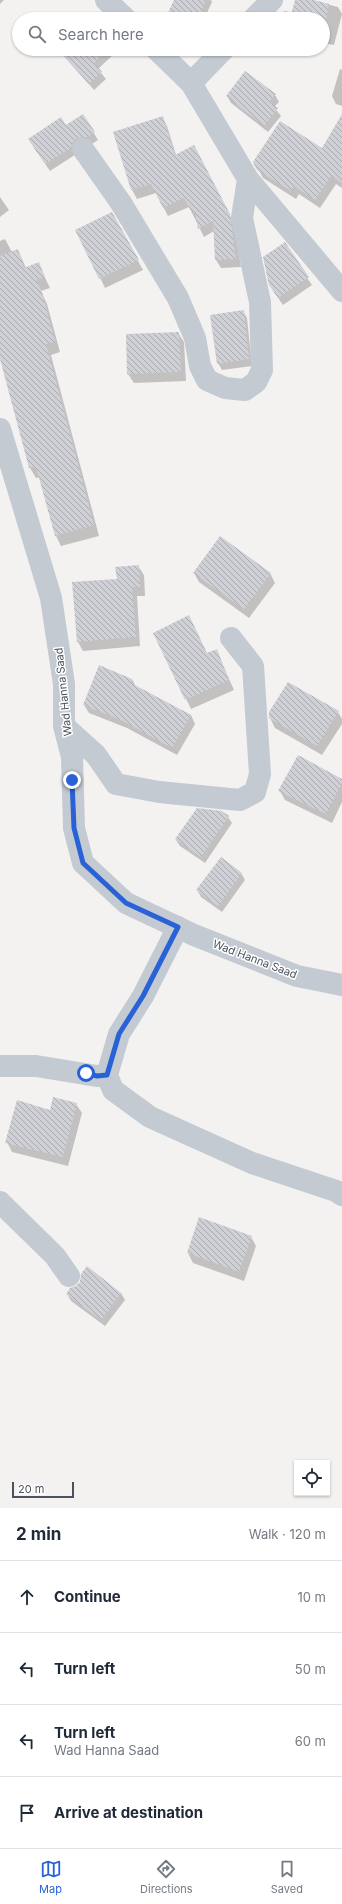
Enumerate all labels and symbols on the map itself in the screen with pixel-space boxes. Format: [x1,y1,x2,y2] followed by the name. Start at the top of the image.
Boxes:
[51,647,75,737] street label: Wad Hanna Saad
[63,771,81,789] route end
[211,937,299,981] street label: Wad Hanna Saad
[77,1064,95,1082] route start
[12,1480,74,1499] scale bar

